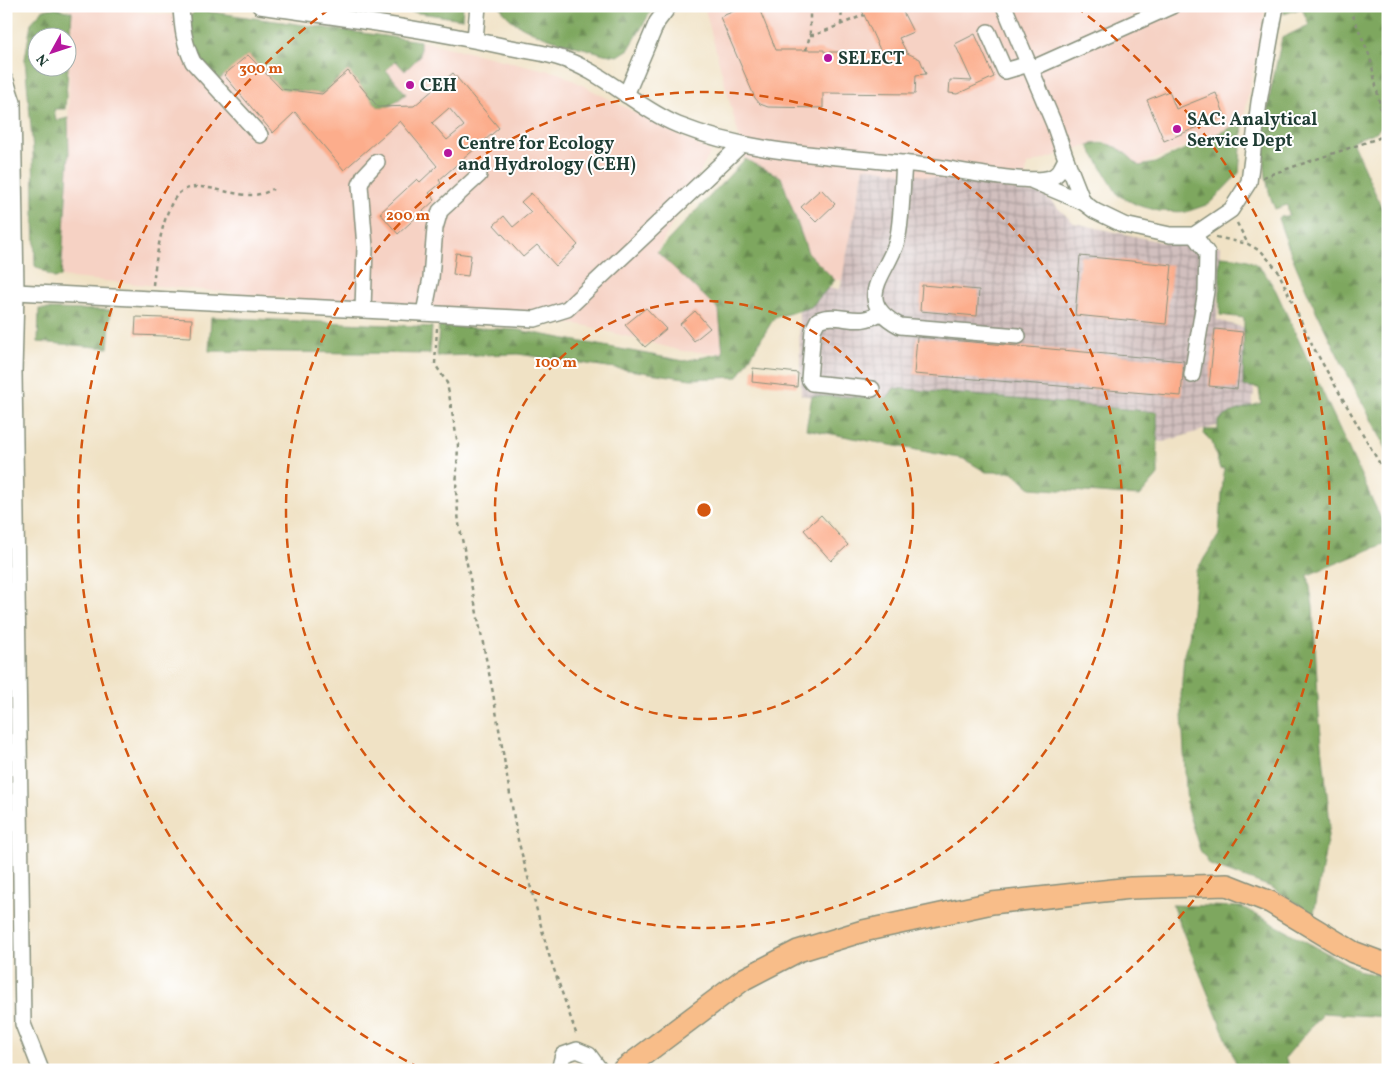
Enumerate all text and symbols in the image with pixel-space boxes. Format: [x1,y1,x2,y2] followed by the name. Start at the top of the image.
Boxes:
[28,28,78,78] north arrow
[838,47,905,72] place label: SELECT
[33,49,54,69] text: N
[822,52,834,64] marker: SELECT
[239,59,283,80] text: 300 m
[420,74,457,99] place label: CEH
[404,79,416,91] marker: CEH
[1187,108,1317,154] place label: SAC: Analytical Service Dept
[1171,123,1183,135] marker: SAC: Analytical Service Dept
[458,132,636,178] place label: Centre for Ecology and Hydrology (CEH)
[442,147,454,159] marker: Centre for Ecology and Hydrology (CEH)
[386,206,430,227] text: 200 m
[535,353,578,374] text: 100 m
[695,501,713,519] centre of rings

